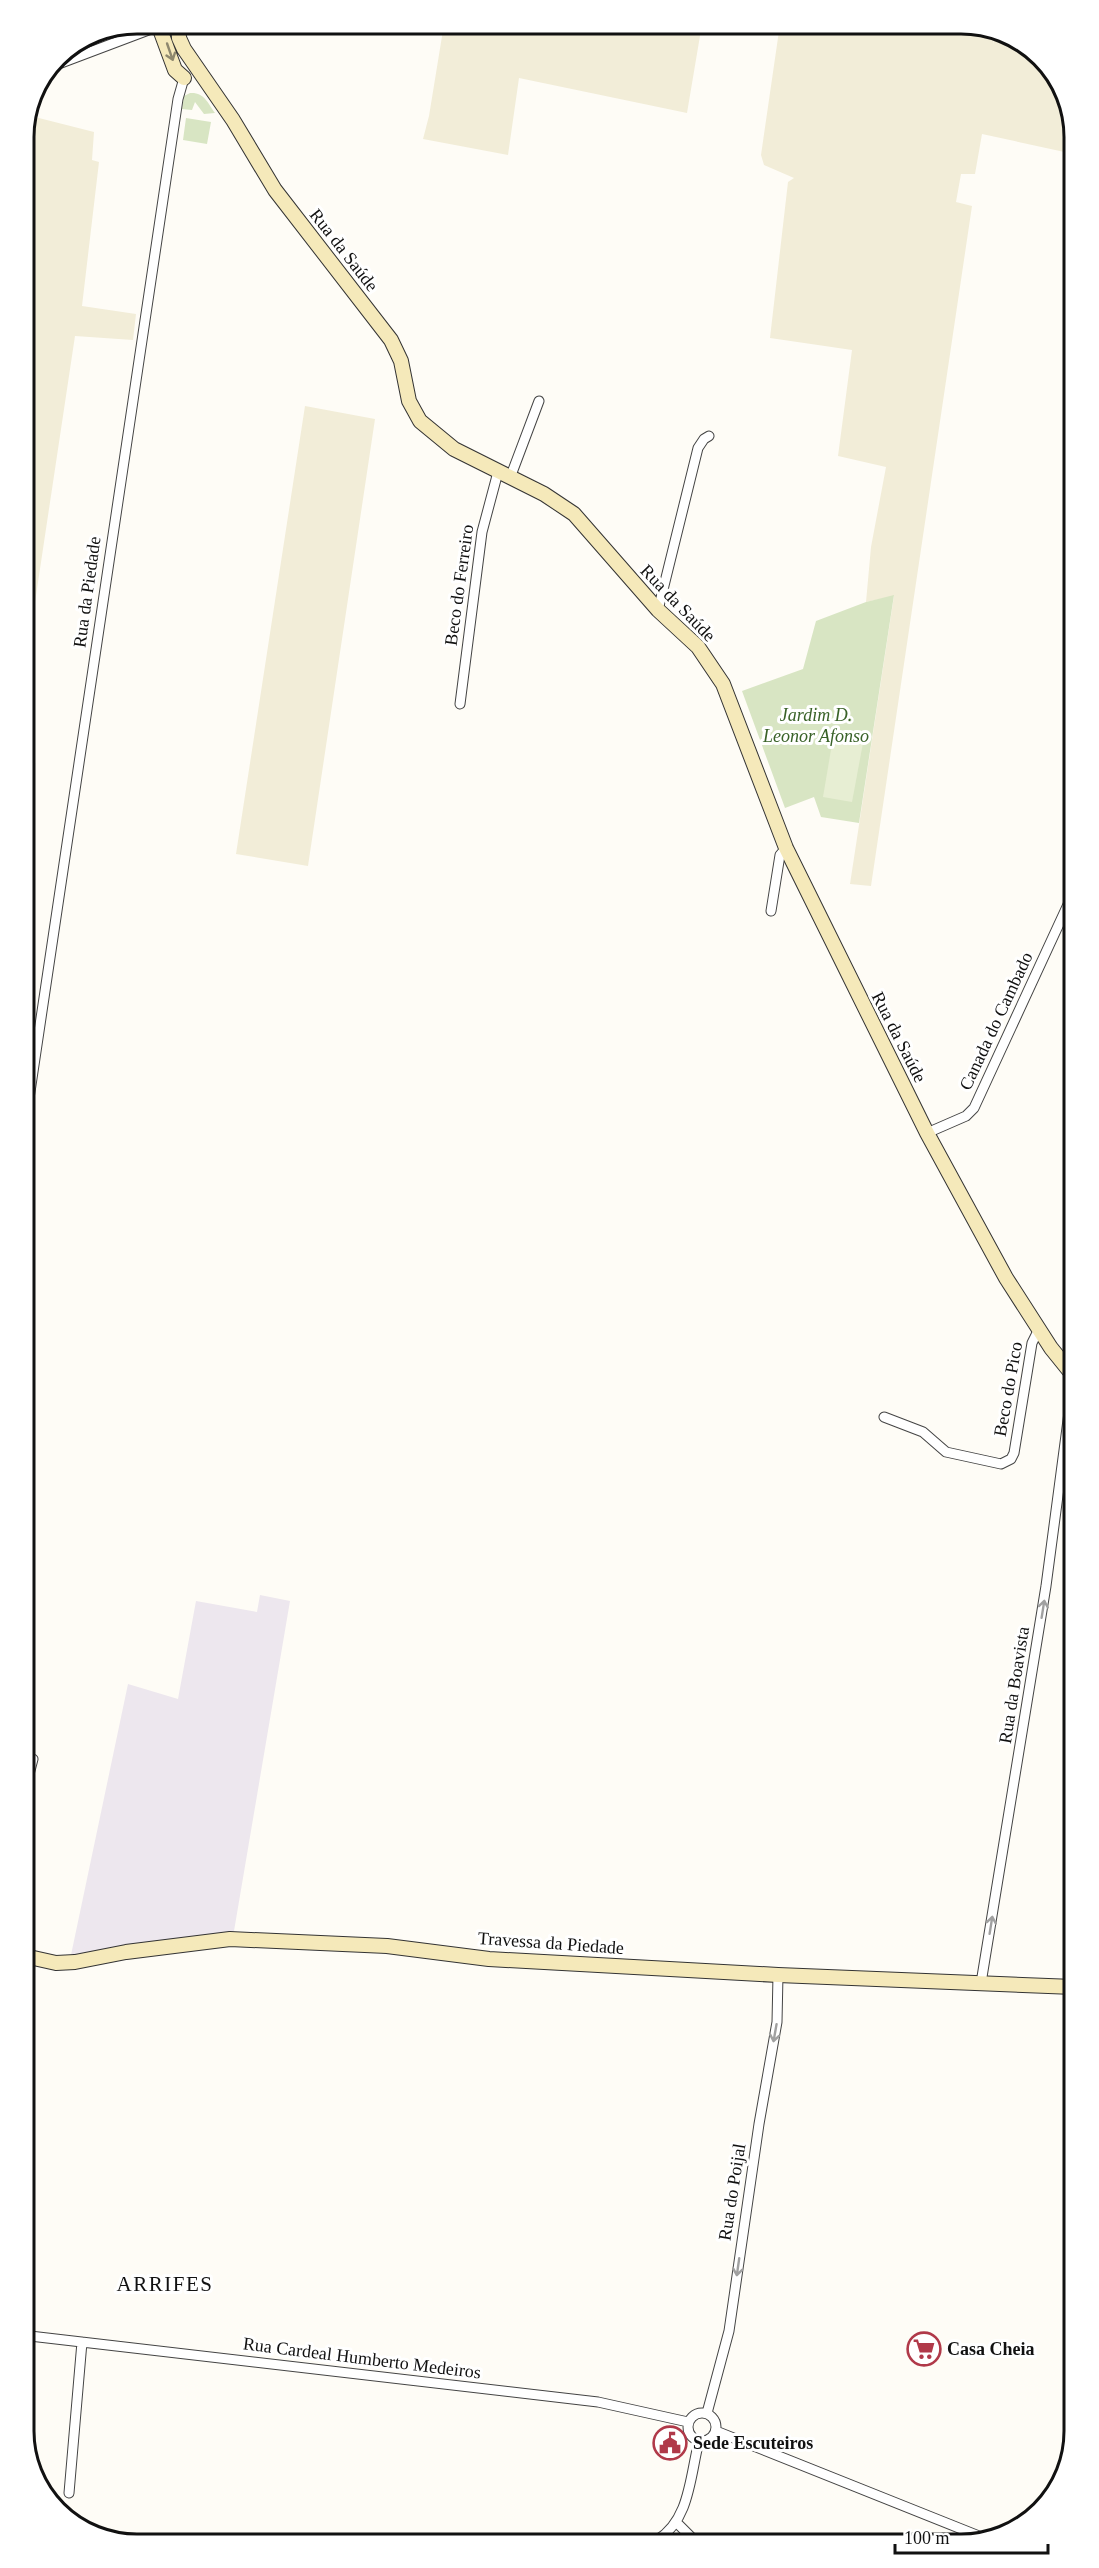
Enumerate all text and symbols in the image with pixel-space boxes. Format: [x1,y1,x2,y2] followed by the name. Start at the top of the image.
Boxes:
[165,42,176,61] one-way arrow
[306,205,382,295] street label: Rua da Saúde
[441,523,477,647] street label: Beco do Ferreiro
[69,535,105,649] street label: Rua da Piedade
[636,560,720,646] street label: Rua da Saúde
[762,705,869,746] park label: Jardim D. Leonor Afonso
[955,949,1037,1093] street label: Canada do Cambado
[868,988,930,1086] street label: Rua da Saúde
[990,1340,1026,1438] street label: Beco do Pico
[1037,1599,1048,1619] one-way arrow
[995,1625,1033,1745] street label: Rua da Boavista
[986,1916,997,1936] one-way arrow
[477,1928,625,1958] street label: Travessa da Piedade
[769,2023,780,2042] one-way arrow
[714,2142,750,2242] street label: Rua do Poijal
[732,2257,743,2276] one-way arrow
[117,2272,213,2296] district label: ARRIFES
[906,2331,942,2367] supermarket icon: Casa Cheia
[242,2333,482,2383] street label: Rua Cardeal Humberto Medeiros
[947,2339,1035,2359] place label: Casa Cheia
[652,2425,688,2461] public building icon: Sede Escuteiros
[693,2433,813,2453] place label: Sede Escuteiros
[895,2517,1048,2555] scale bar
[904,2528,950,2548] text: 100 m

